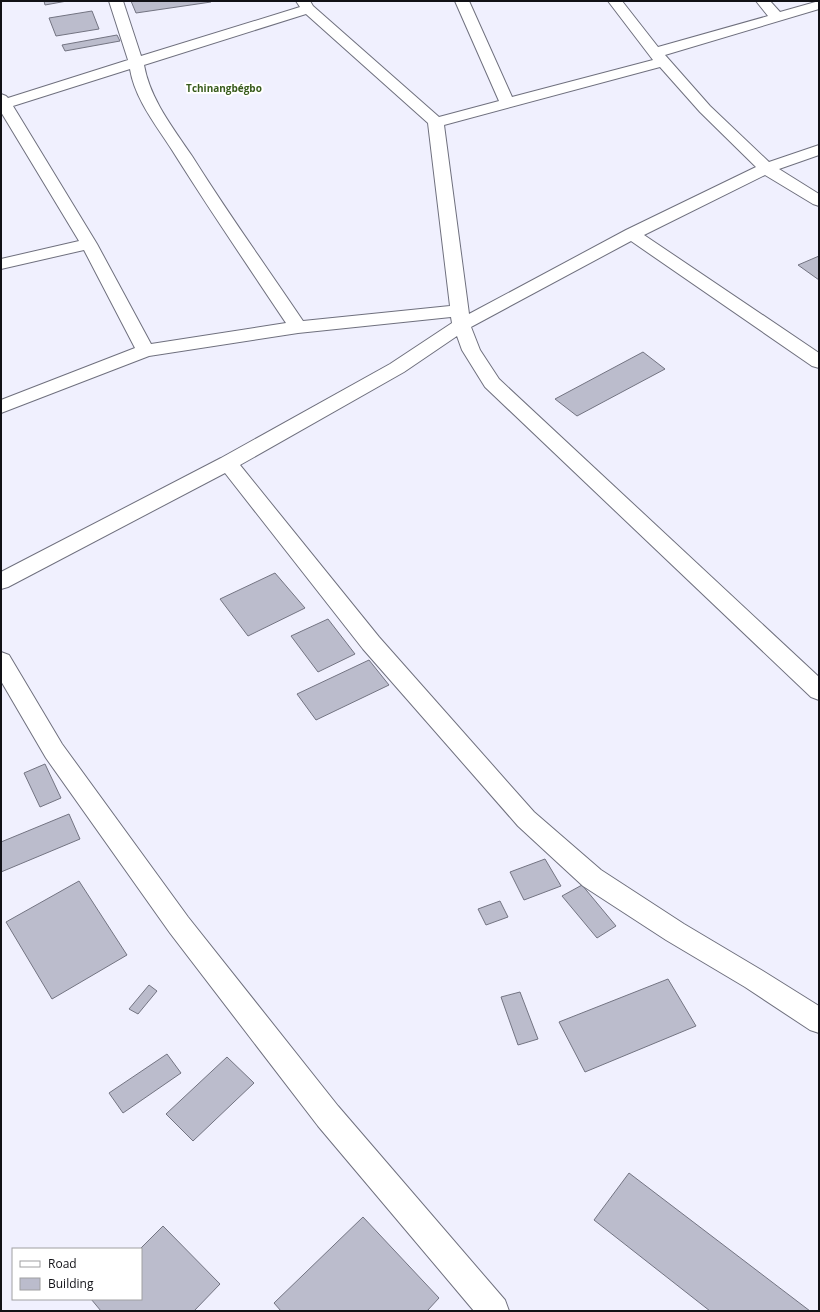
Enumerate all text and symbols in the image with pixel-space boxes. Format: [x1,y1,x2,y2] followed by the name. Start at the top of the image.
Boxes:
[186,81,262,95] district label: Tchinangbégbo
[12,1248,142,1300] legend
[48,1255,77,1272] text: Road
[48,1275,94,1292] text: Building

